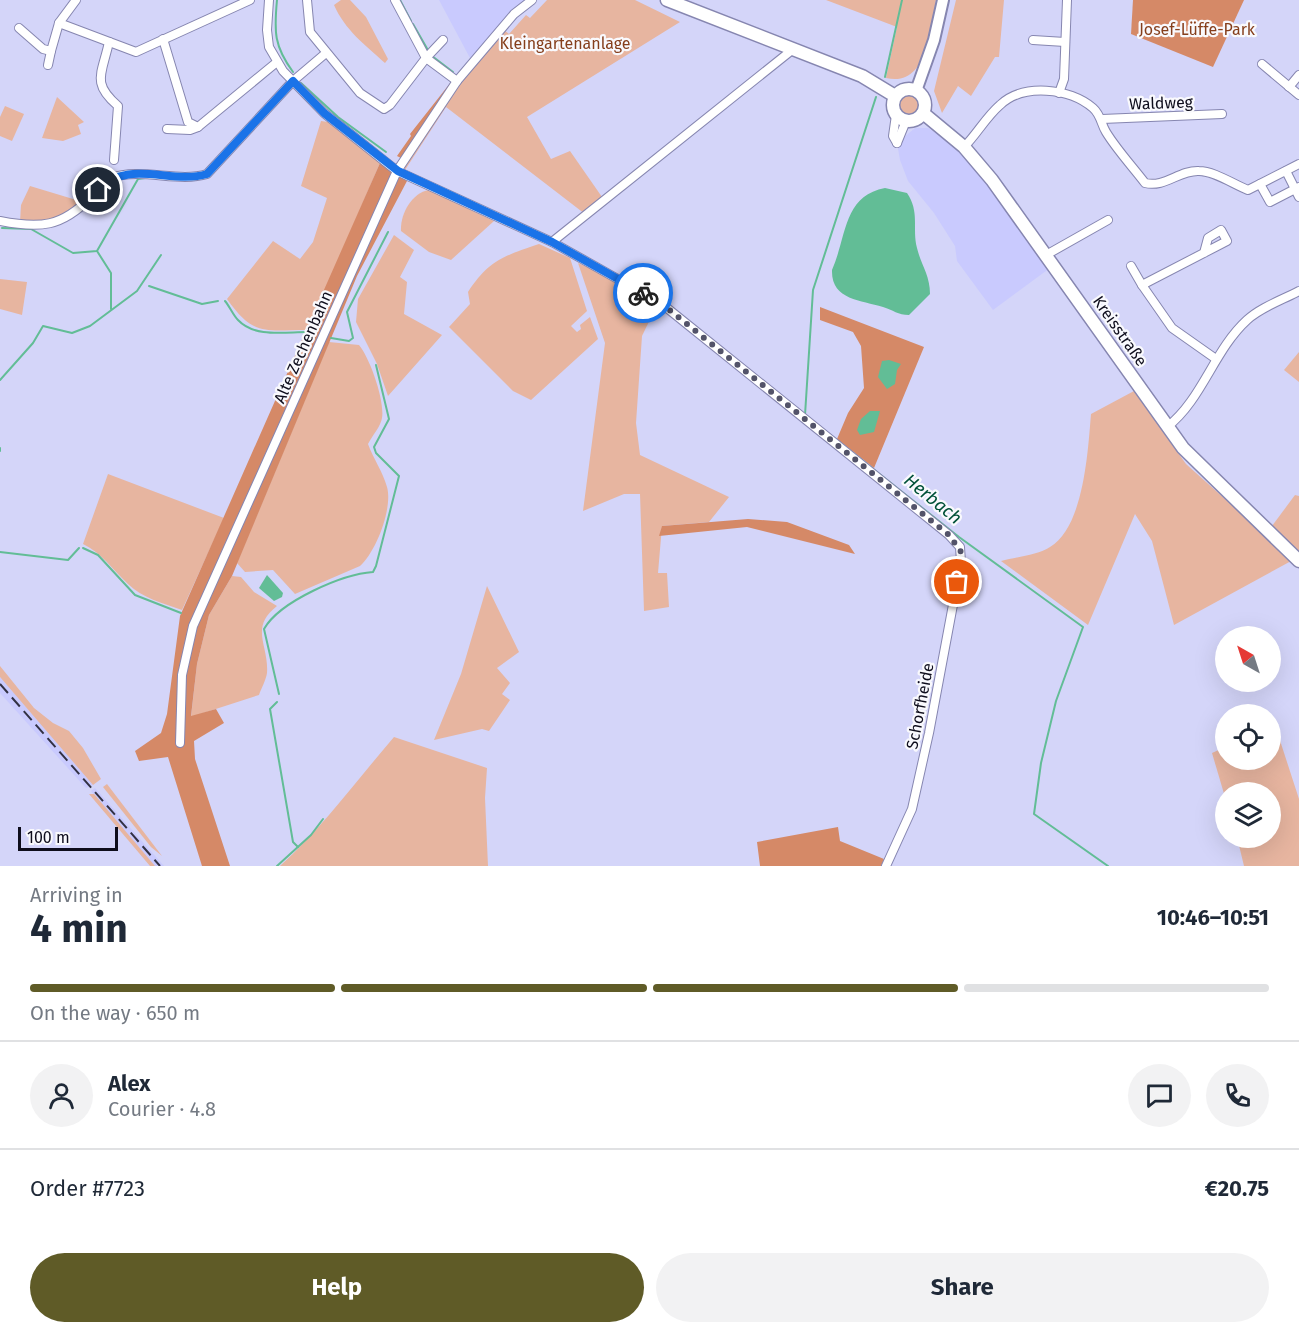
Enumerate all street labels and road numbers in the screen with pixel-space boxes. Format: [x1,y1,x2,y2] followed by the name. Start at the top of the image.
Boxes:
[1129,92,1194,114] street label: Waldweg
[270,288,336,406] street label: Alte Zechenbahn
[1089,292,1151,370] street label: Kreisstraße
[902,661,938,751] street label: Schorfheide

